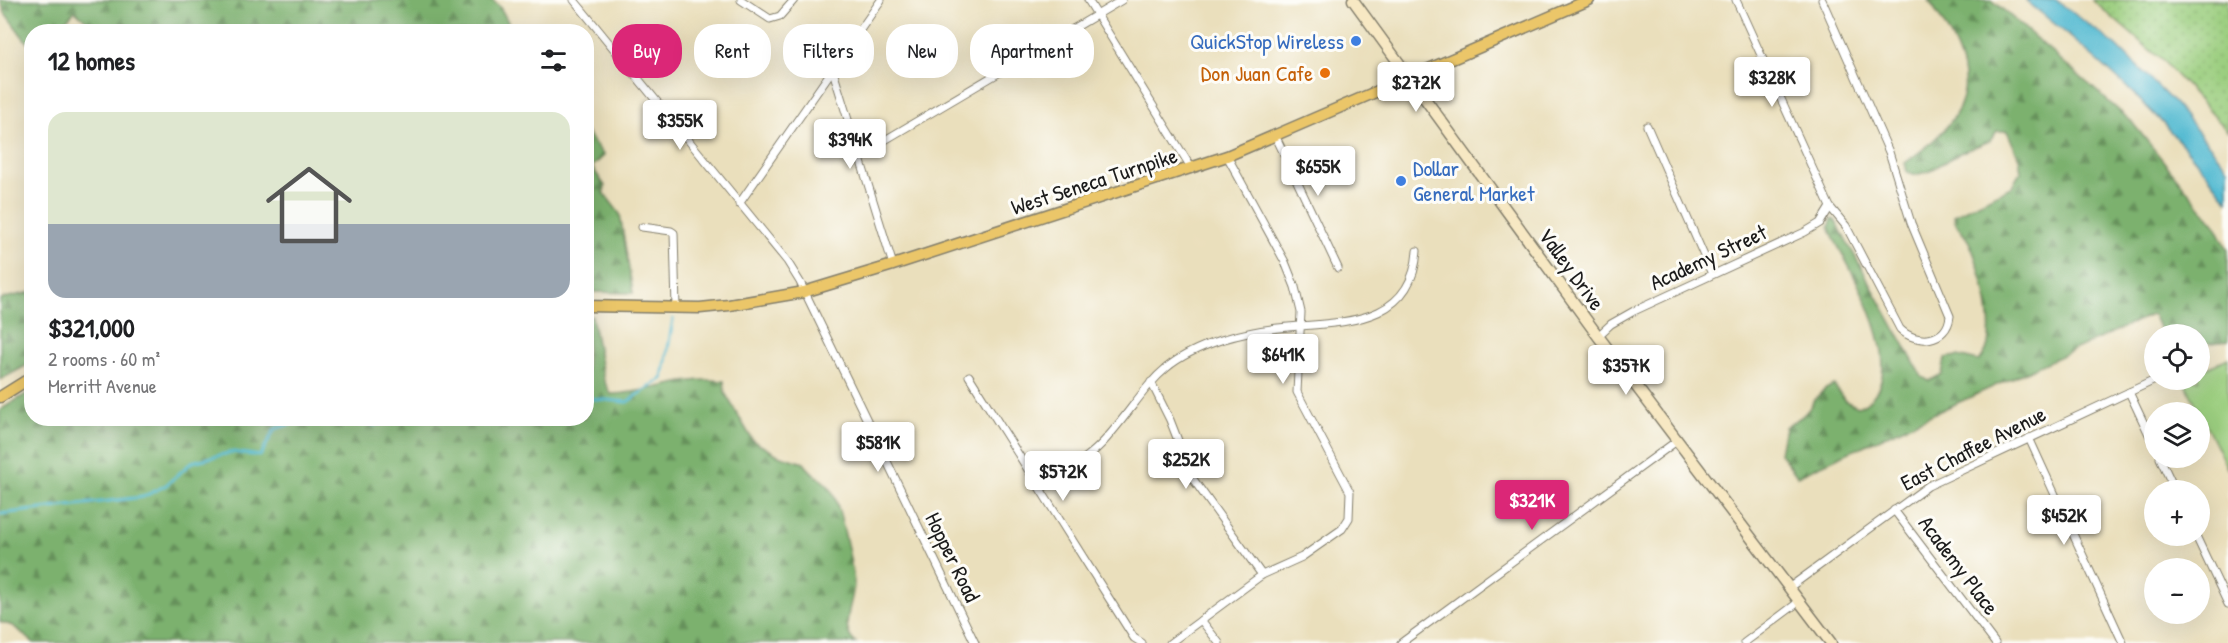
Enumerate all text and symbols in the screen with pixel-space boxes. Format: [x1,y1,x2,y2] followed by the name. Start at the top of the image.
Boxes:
[612,24,682,78] chip: Buy
[694,24,771,78] chip: Rent
[783,24,874,78] chip: Filters
[886,24,958,78] chip: New
[970,24,1094,78] chip: Apartment
[1190,26,1344,56] place label: QuickStop Wireless
[1349,34,1363,48] marker: QuickStop Wireless
[48,43,135,78] text: 12 homes
[537,44,570,77] icon: filters
[1730,57,1814,108] pin: $328K
[1201,58,1313,88] place label: Don Juan Cafe
[1374,62,1458,113] pin: $272K
[1748,63,1796,90] text: $328K
[1318,66,1332,80] marker: Don Juan Cafe
[1391,68,1441,95] text: $272K
[638,100,722,151] pin: $355K
[657,106,703,133] text: $355K
[808,119,892,170] pin: $394K
[828,125,872,152] text: $394K
[1007,140,1181,222] street label: West Seneca Turnpike
[1276,146,1360,197] pin: $655K
[255,151,363,259] icon: home
[1295,152,1341,179] text: $655K
[1413,153,1535,208] place label: Dollar General Market
[1394,174,1408,188] marker: Dollar General Market
[1645,217,1772,297] street label: Academy Street
[1532,222,1612,316] street label: Valley Drive
[48,310,135,345] text: $321,000
[2144,324,2210,624] map controls
[2144,324,2210,390] button: locate
[1241,334,1325,385] pin: $641K
[1261,340,1305,367] text: $641K
[48,345,160,372] text: 2 rooms · 60 m²
[1584,345,1668,396] pin: $357K
[1602,351,1650,378] text: $357K
[48,372,157,399] text: Merritt Avenue
[1895,398,2051,498] street label: East Chaffee Avenue
[2144,402,2210,468] button: layers
[836,422,920,473] pin: $581K
[856,428,900,455] text: $581K
[1144,439,1228,490] pin: $252K
[1162,445,1210,472] text: $252K
[1021,451,1105,502] pin: $572K
[1039,457,1087,484] text: $572K
[1490,480,1574,531] pin: $321K
[2144,480,2210,546] button: +
[1509,486,1555,513] text: $321K
[2022,495,2106,546] pin: $452K
[2041,501,2087,528] text: $452K
[918,507,988,607] street label: Hopper Road
[1912,509,2006,621] street label: Academy Place
[2144,558,2210,624] button: −

